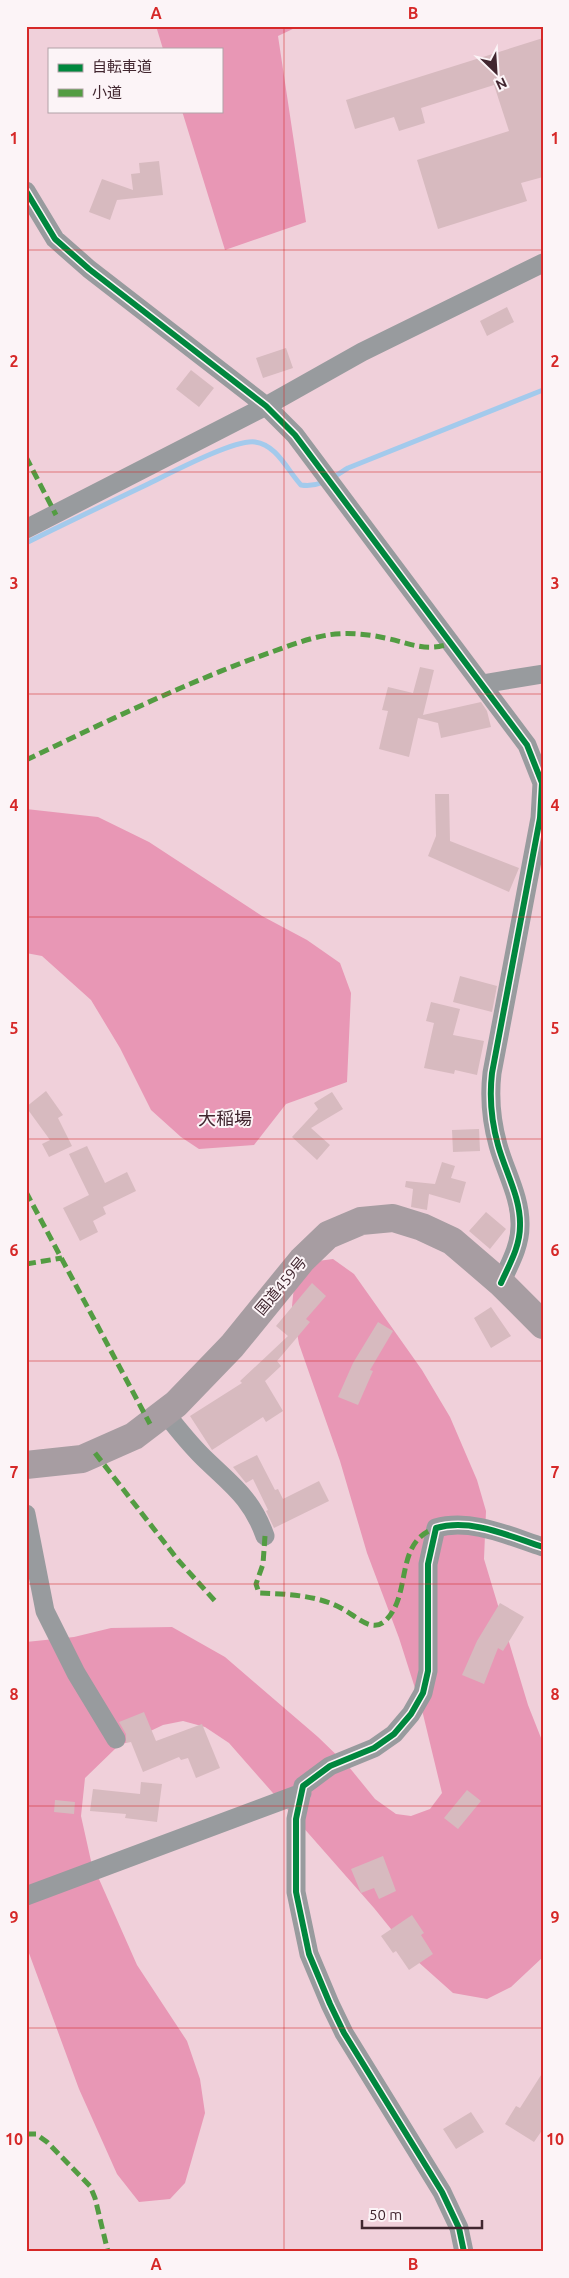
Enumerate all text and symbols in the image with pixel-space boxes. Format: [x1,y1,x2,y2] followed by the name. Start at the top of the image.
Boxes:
[150,4,162,22] text: A
[408,4,418,22] text: B
[48,48,222,112] legend
[472,48,522,98] north arrow
[92,58,152,75] text: 自転車道
[493,74,510,93] text: N
[92,84,122,101] text: 小道
[9,129,19,147] text: 1
[550,129,560,147] text: 1
[9,352,19,370] text: 2
[550,352,560,370] text: 2
[9,574,19,592] text: 3
[550,574,560,592] text: 3
[9,796,19,814] text: 4
[550,796,560,814] text: 4
[9,1019,19,1037] text: 5
[550,1019,560,1037] text: 5
[198,1108,252,1128] district label: 大稲場
[9,1241,19,1259] text: 6
[550,1241,560,1259] text: 6
[251,1253,310,1318] street label: 国道459号
[9,1463,19,1481] text: 7
[550,1463,560,1481] text: 7
[9,1685,19,1703] text: 8
[550,1685,560,1703] text: 8
[9,1908,19,1926] text: 9
[550,1908,560,1926] text: 9
[5,2130,23,2148] text: 10
[546,2130,564,2148] text: 10
[362,2198,482,2230] scale bar
[369,2206,402,2223] text: 50 m
[150,2255,162,2273] text: A
[408,2255,418,2273] text: B

